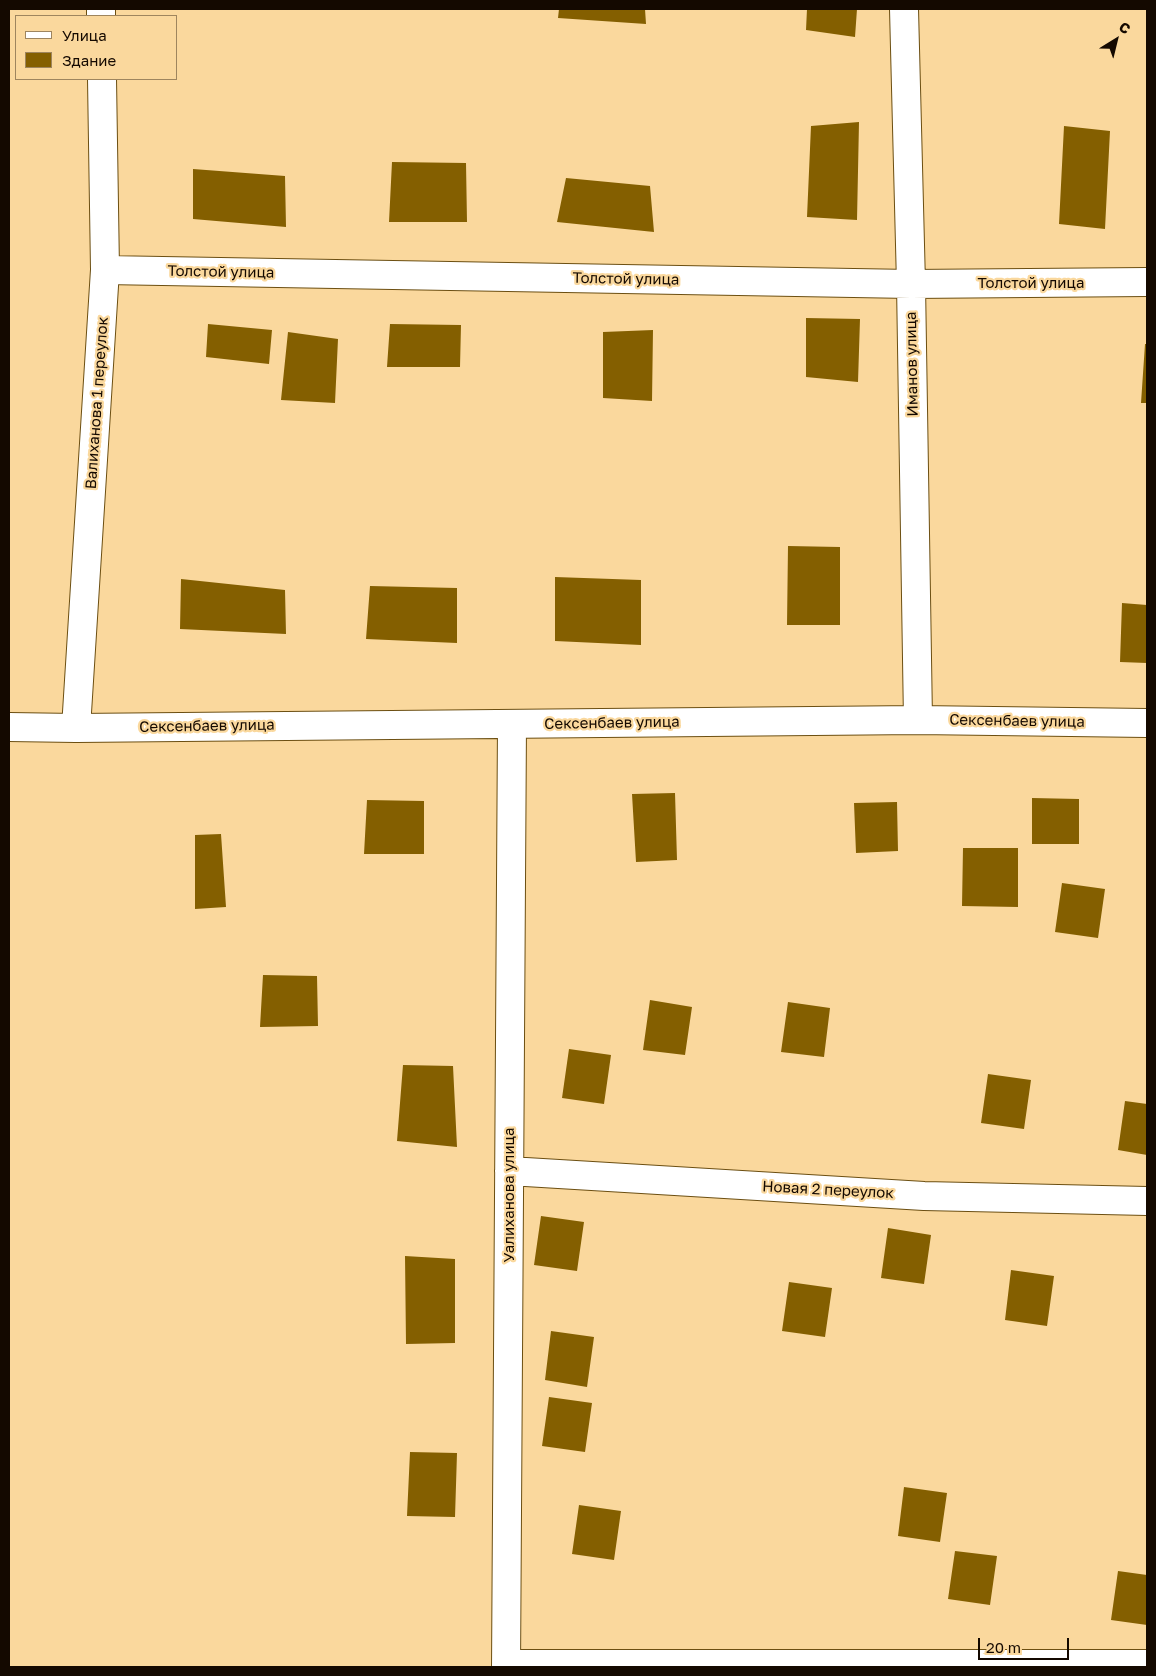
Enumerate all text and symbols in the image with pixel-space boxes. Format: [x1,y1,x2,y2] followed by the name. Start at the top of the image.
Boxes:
[15,15,178,80] legend
[1091,15,1141,65] north arrow
[1116,18,1134,37] text: С
[62,26,107,44] text: Улица
[62,51,116,69] text: Здание
[167,262,275,282] street label: Толстой улица
[572,269,680,289] street label: Толстой улица
[978,274,1084,292] street label: Толстой улица
[902,311,922,417] street label: Иманов улица
[82,316,112,490] street label: Валиханова 1 переулок
[949,711,1085,731] street label: Сексенбаев улица
[544,713,680,733] street label: Сексенбаев улица
[139,716,275,736] street label: Сексенбаев улица
[500,1128,518,1262] street label: Уалиханова улица
[762,1178,894,1202] street label: Новая 2 переулок
[981,1628,1072,1660] scale bar
[986,1638,1021,1656] text: 20 m

